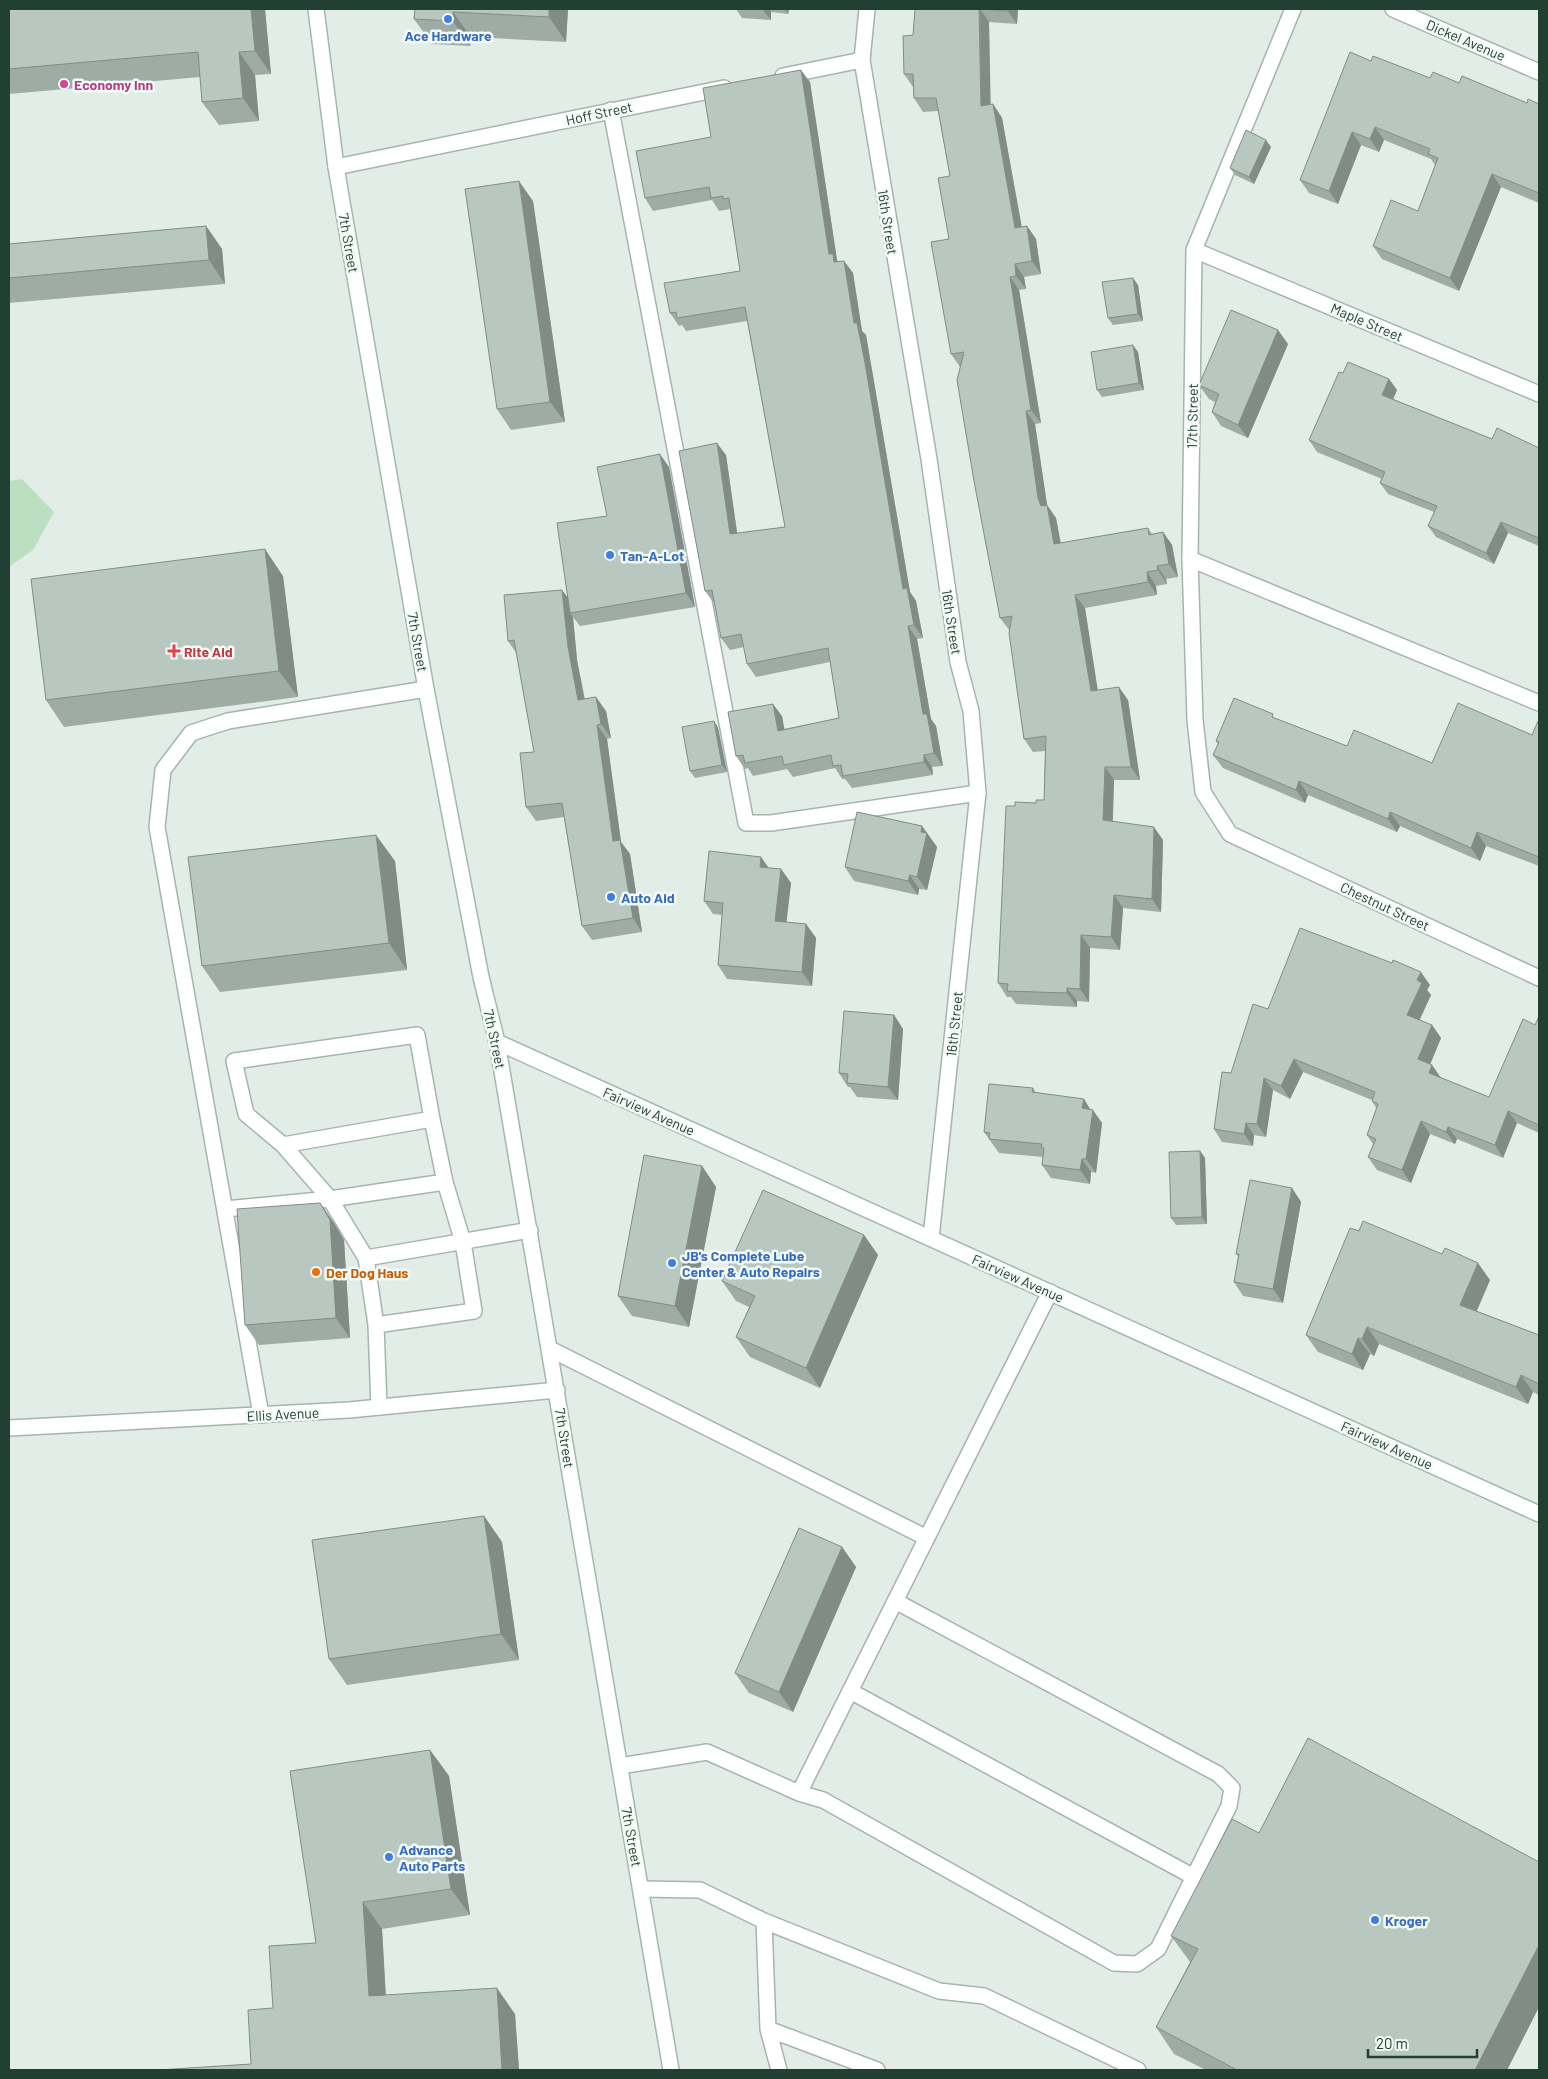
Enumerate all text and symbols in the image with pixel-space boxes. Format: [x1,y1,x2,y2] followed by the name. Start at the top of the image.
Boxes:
[442,13,454,25] marker: Ace Hardware
[1424,16,1508,64] street label: Dickel Avenue
[404,27,492,44] place label: Ace Hardware
[74,76,153,93] place label: Economy Inn
[58,78,70,90] marker: Economy Inn
[564,98,634,128] street label: Hoff Street
[874,188,902,256] street label: 16th Street
[335,212,363,274] street label: 7th Street
[1328,299,1406,345] street label: Maple Street
[1183,383,1201,449] street label: 17th Street
[620,547,684,564] place label: Tan-A-Lot
[604,549,616,561] marker: Tan-A-Lot
[938,588,966,656] street label: 16th Street
[404,611,432,673] street label: 7th Street
[184,643,233,660] place label: Rite Aid
[168,645,180,657] marker: Rite Aid
[1338,878,1432,934] street label: Chestnut Street
[621,889,675,906] place label: Auto Aid
[605,891,617,903] marker: Auto Aid
[942,990,966,1058] street label: 16th Street
[480,1008,510,1070] street label: 7th Street
[601,1083,697,1139] street label: Fairview Avenue
[682,1247,820,1280] place label: JB's Complete Lube Center & Auto Repairs
[970,1250,1066,1306] street label: Fairview Avenue
[666,1257,678,1269] marker: JB's Complete Lube Center & Auto Repairs
[326,1264,408,1281] place label: Der Dog Haus
[310,1266,322,1278] marker: Der Dog Haus
[246,1404,320,1424] street label: Ellis Avenue
[552,1407,578,1469] street label: 7th Street
[1339,1417,1435,1473] street label: Fairview Avenue
[618,1806,646,1868] street label: 7th Street
[399,1841,465,1874] place label: Advance Auto Parts
[383,1851,395,1863] marker: Advance Auto Parts
[1385,1912,1428,1929] place label: Kroger
[1369,1914,1381,1926] marker: Kroger
[1368,2026,1477,2058] scale bar
[1376,2034,1408,2052] text: 20 m

